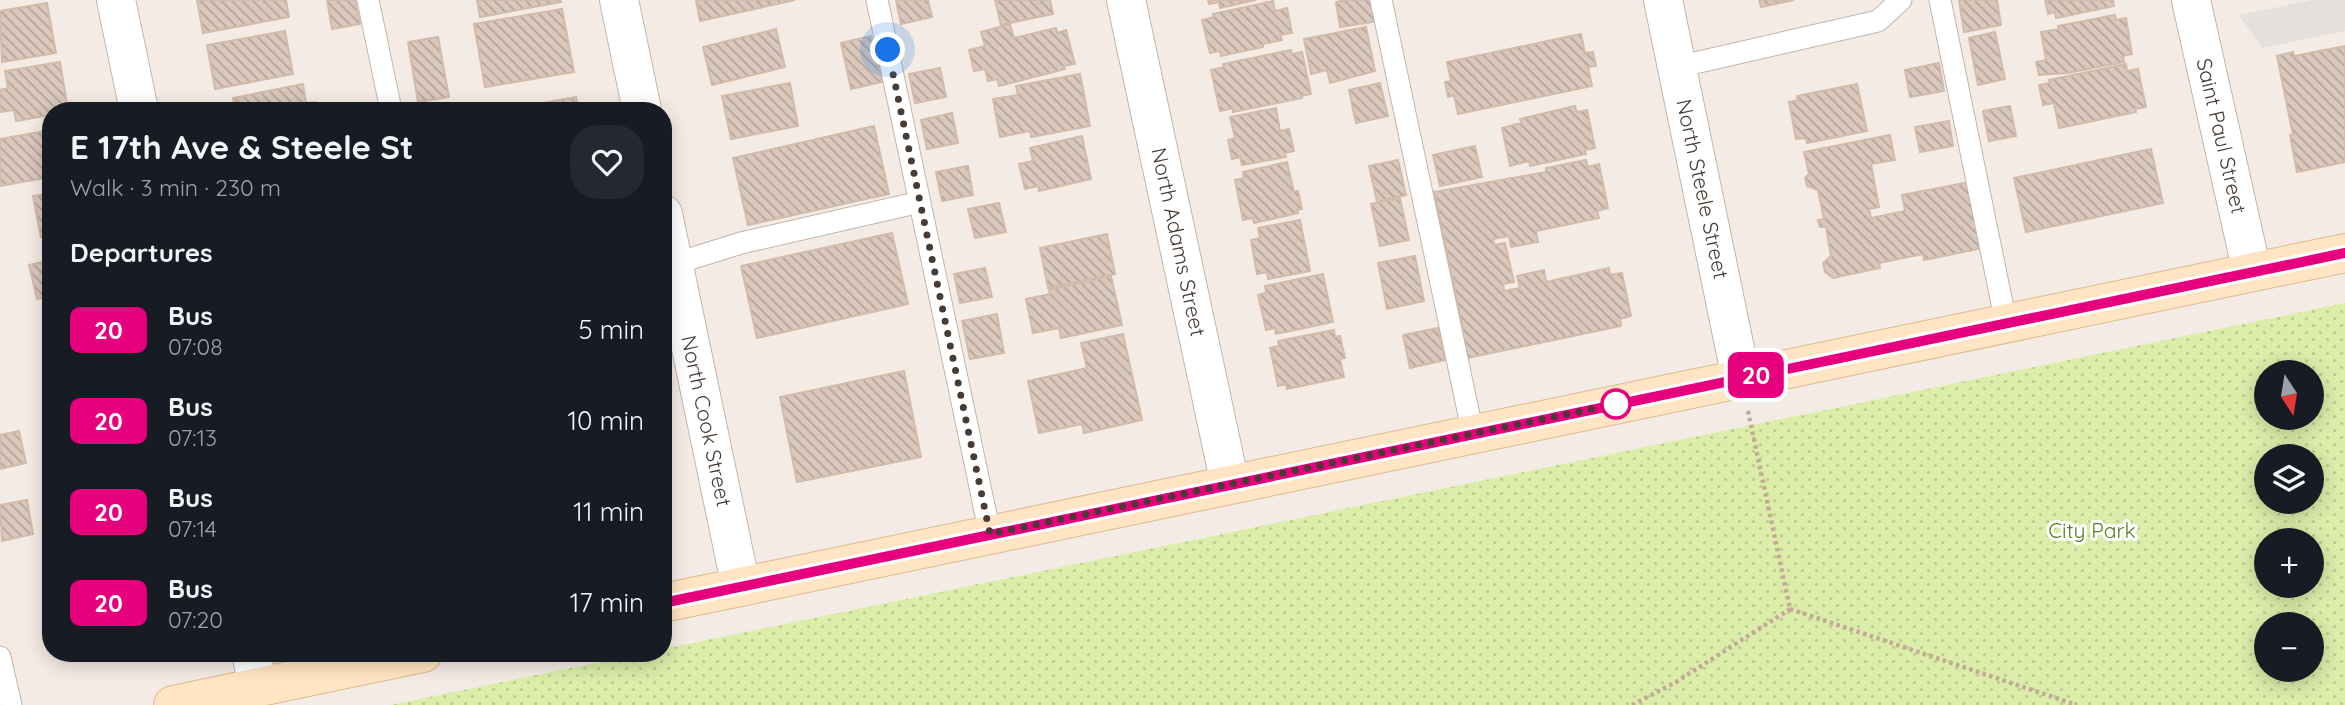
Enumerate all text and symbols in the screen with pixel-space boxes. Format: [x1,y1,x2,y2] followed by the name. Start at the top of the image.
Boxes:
[870,32,905,67] your location
[2191,55,2253,216] street label: Saint Paul Street
[1671,97,1735,281] street label: North Steele Street
[570,125,644,199] button: heart
[70,126,414,167] text: E 17th Ave & Steele St
[1146,145,1212,338] street label: North Adams Street
[70,173,281,202] text: Walk · 3 min · 230 m
[70,236,213,269] text: Departures
[168,299,213,332] text: Bus
[578,313,644,346] text: 5 min
[94,315,123,345] text: 20
[168,332,223,361] text: 07:08
[676,333,738,509] street label: North Cook Street
[1724,352,1788,398] line badge: 20
[1742,360,1770,390] text: 20
[2254,360,2324,430] north arrow
[2254,360,2324,682] map controls
[1601,389,1631,419] unlabelled marker
[168,390,213,423] text: Bus
[568,404,644,437] text: 10 min
[94,406,123,436] text: 20
[168,423,217,452] text: 07:13
[2254,444,2324,514] button: layers
[168,481,213,514] text: Bus
[573,495,644,528] text: 11 min
[94,497,123,527] text: 20
[168,514,217,543] text: 07:14
[2048,517,2136,543] park label: City Park
[2254,528,2324,598] button: +
[168,572,213,605] text: Bus
[570,586,644,619] text: 17 min
[94,588,123,618] text: 20
[168,605,223,634] text: 07:20
[2254,612,2324,682] button: −

